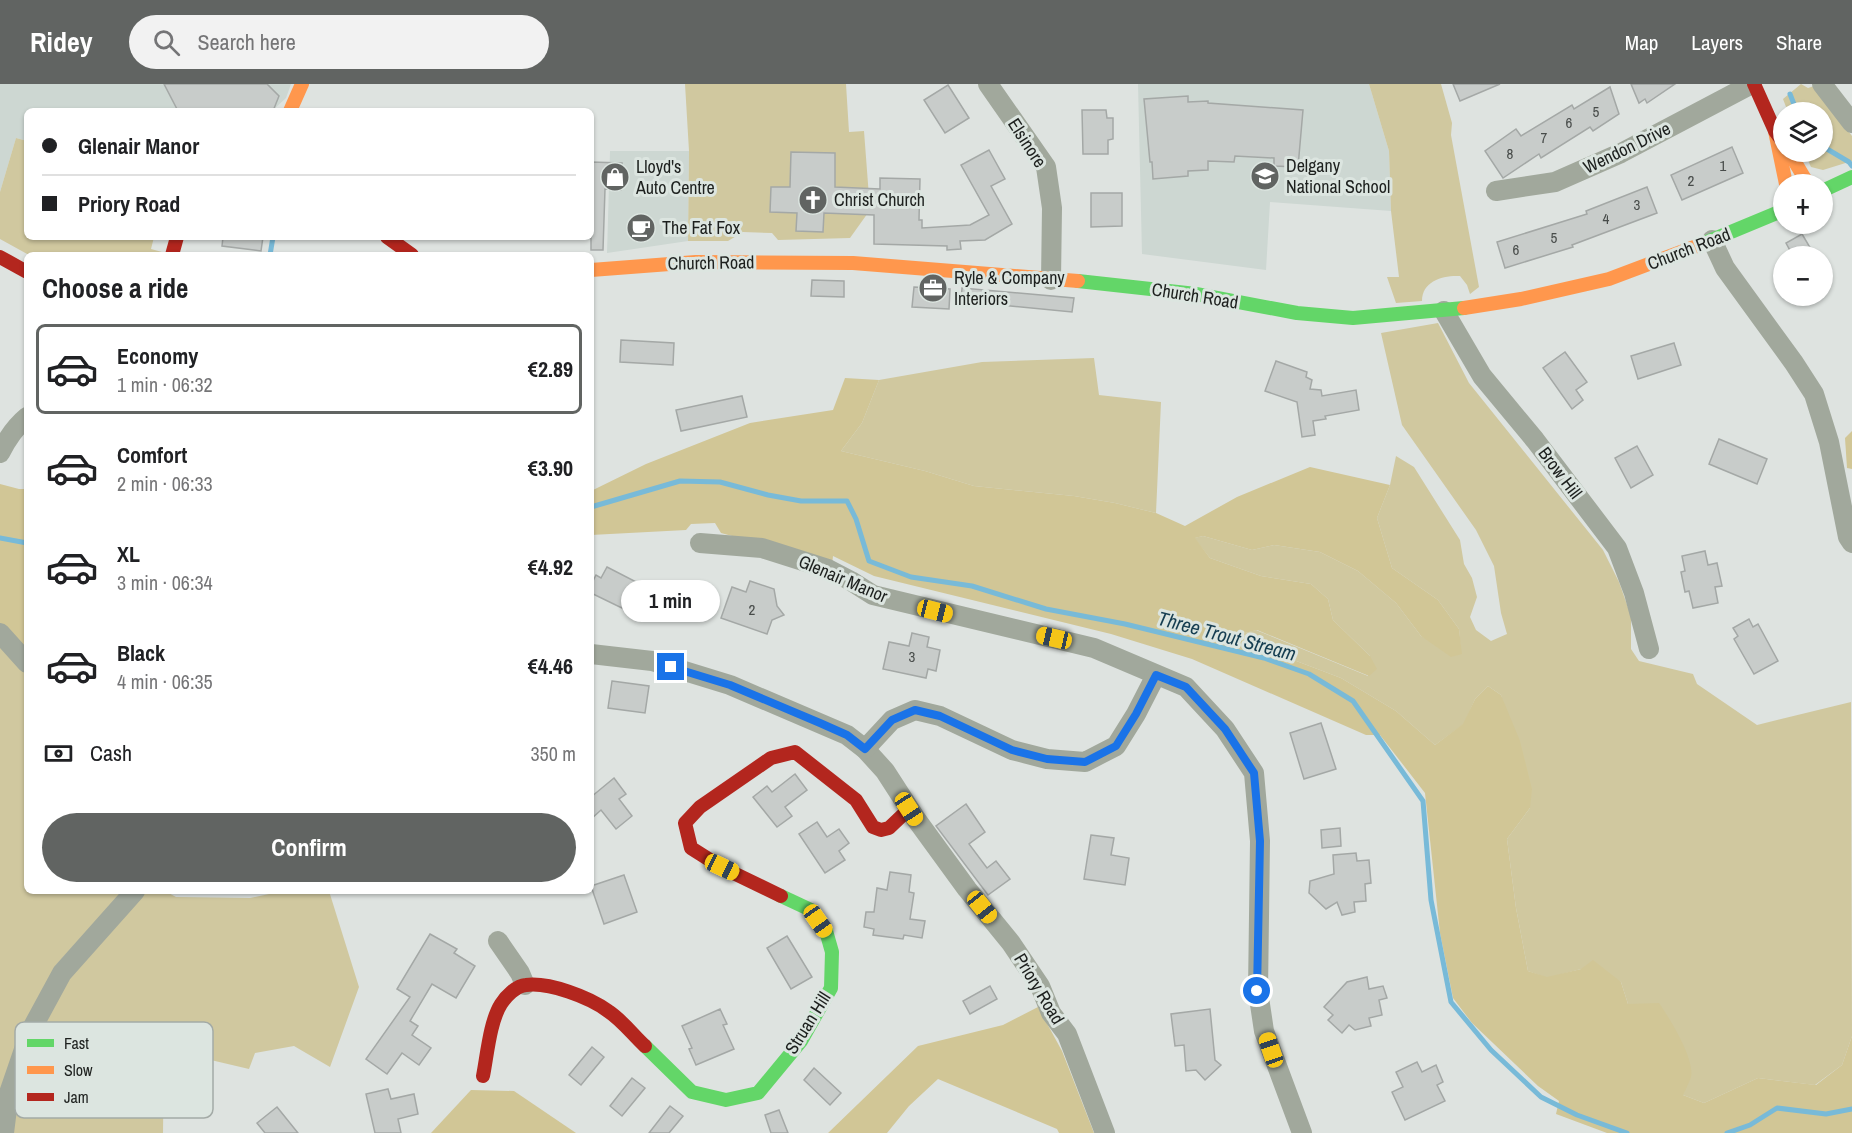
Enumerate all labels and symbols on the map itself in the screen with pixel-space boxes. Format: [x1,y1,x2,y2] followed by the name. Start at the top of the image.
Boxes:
[1593,101,1600,122] house number: 5
[1566,112,1573,133] house number: 6
[1002,113,1053,172] street label: Elsinore
[1579,116,1675,179] street label: Wendon Drive
[1541,127,1548,148] house number: 7
[1507,143,1514,164] house number: 8
[1286,153,1390,199] place label: Delgany National School
[635,154,715,200] place label: Lloyd's Auto Centre
[1720,155,1727,176] house number: 1
[1249,160,1281,192] school or university icon: Delgany National School
[599,161,631,193] shop icon: Lloyd's Auto Centre
[1688,170,1695,191] house number: 2
[797,184,829,216] church icon: Christ Church
[834,187,925,212] place label: Christ Church
[1634,194,1641,215] house number: 3
[1603,208,1610,229] house number: 4
[625,212,657,244] cafe icon: The Fat Fox
[662,215,741,240] place label: The Fat Fox
[1644,221,1734,276] street label: Church Road
[1551,227,1558,248] house number: 5
[1513,239,1520,260] house number: 6
[667,249,755,276] street label: Church Road
[954,265,1065,311] place label: Ryle & Company Interiors
[917,272,949,304] office icon: Ryle & Company Interiors
[1150,276,1240,315] street label: Church Road
[1533,442,1588,504] street label: Brow Hill
[795,549,892,609] street label: Glenair Manor
[622,580,720,622] callout: 1 min
[915,598,955,624] car
[749,599,756,620] house number: 2
[1155,604,1299,667] water label: Three Trout Stream
[1034,625,1074,651] car
[909,646,916,667] house number: 3
[657,653,684,680] route end
[892,789,926,829] car
[702,851,742,883] car
[964,887,1000,927] car
[800,901,836,941] car
[1008,949,1070,1029] street label: Priory Road
[1243,977,1270,1004] route start
[779,987,836,1059] street label: Struan Hill
[15,1022,213,1118] legend
[1257,1030,1285,1070] car
[64,1032,89,1054] text: Fast
[64,1059,93,1081] text: Slow
[64,1086,89,1108] text: Jam

